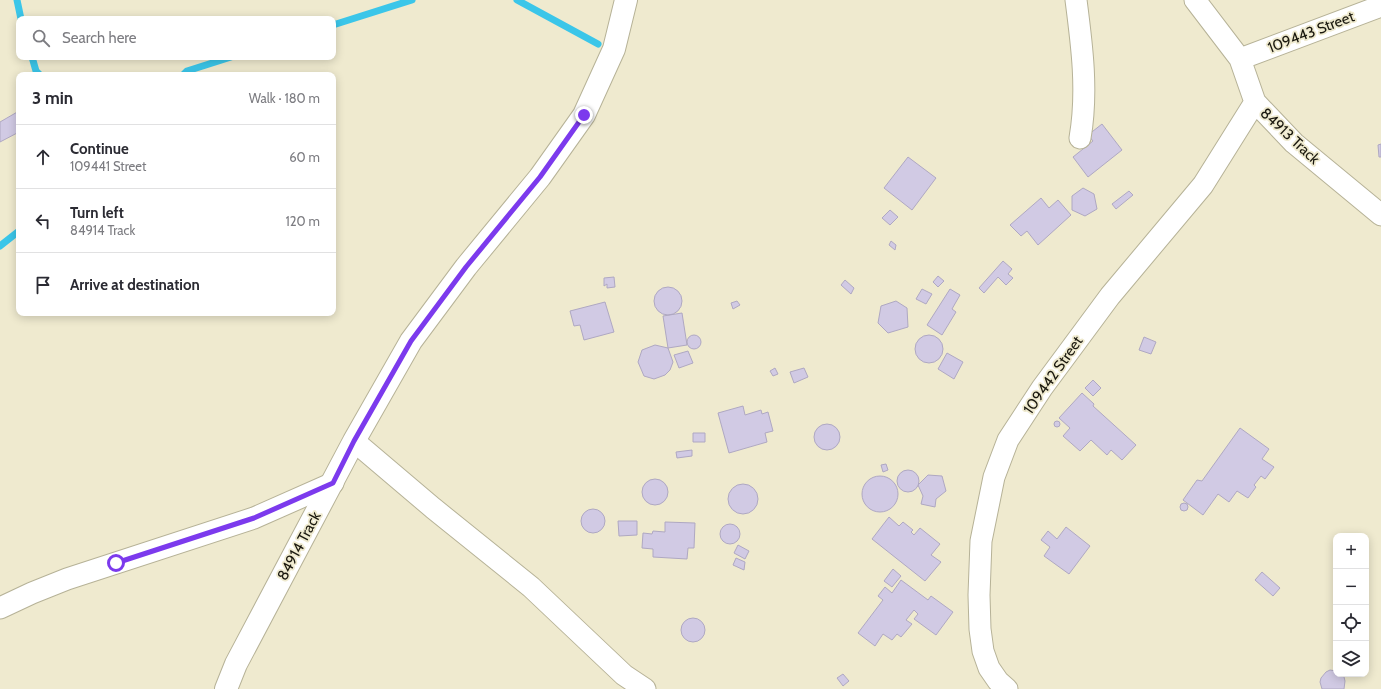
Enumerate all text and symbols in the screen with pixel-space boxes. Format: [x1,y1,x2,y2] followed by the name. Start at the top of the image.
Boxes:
[1265,7,1357,57] street label: 109443 Street
[16,16,336,60] search box
[30,27,52,49] icon: search
[62,29,137,47] text: Search here
[32,88,73,108] text: 3 min
[249,90,320,106] text: Walk · 180 m
[1257,104,1324,168] street label: 84913 Track
[575,106,593,124] route end
[70,140,129,158] text: Continue
[32,146,54,168] icon: ahead
[289,149,320,165] text: 60 m
[70,158,146,174] text: 109441 Street
[70,204,124,222] text: Turn left
[32,210,54,232] icon: left
[286,213,320,229] text: 120 m
[70,222,135,238] text: 84914 Track
[32,274,54,296] icon: arrive
[70,276,200,294] text: Arrive at destination
[1020,333,1086,417] street label: 109442 Street
[273,508,325,583] street label: 84914 Track
[1333,533,1369,677] map controls
[1333,533,1369,569] button: +
[107,554,125,572] route start
[1333,569,1369,605] button: −
[1333,605,1369,641] button: locate
[1333,641,1369,677] button: layers

